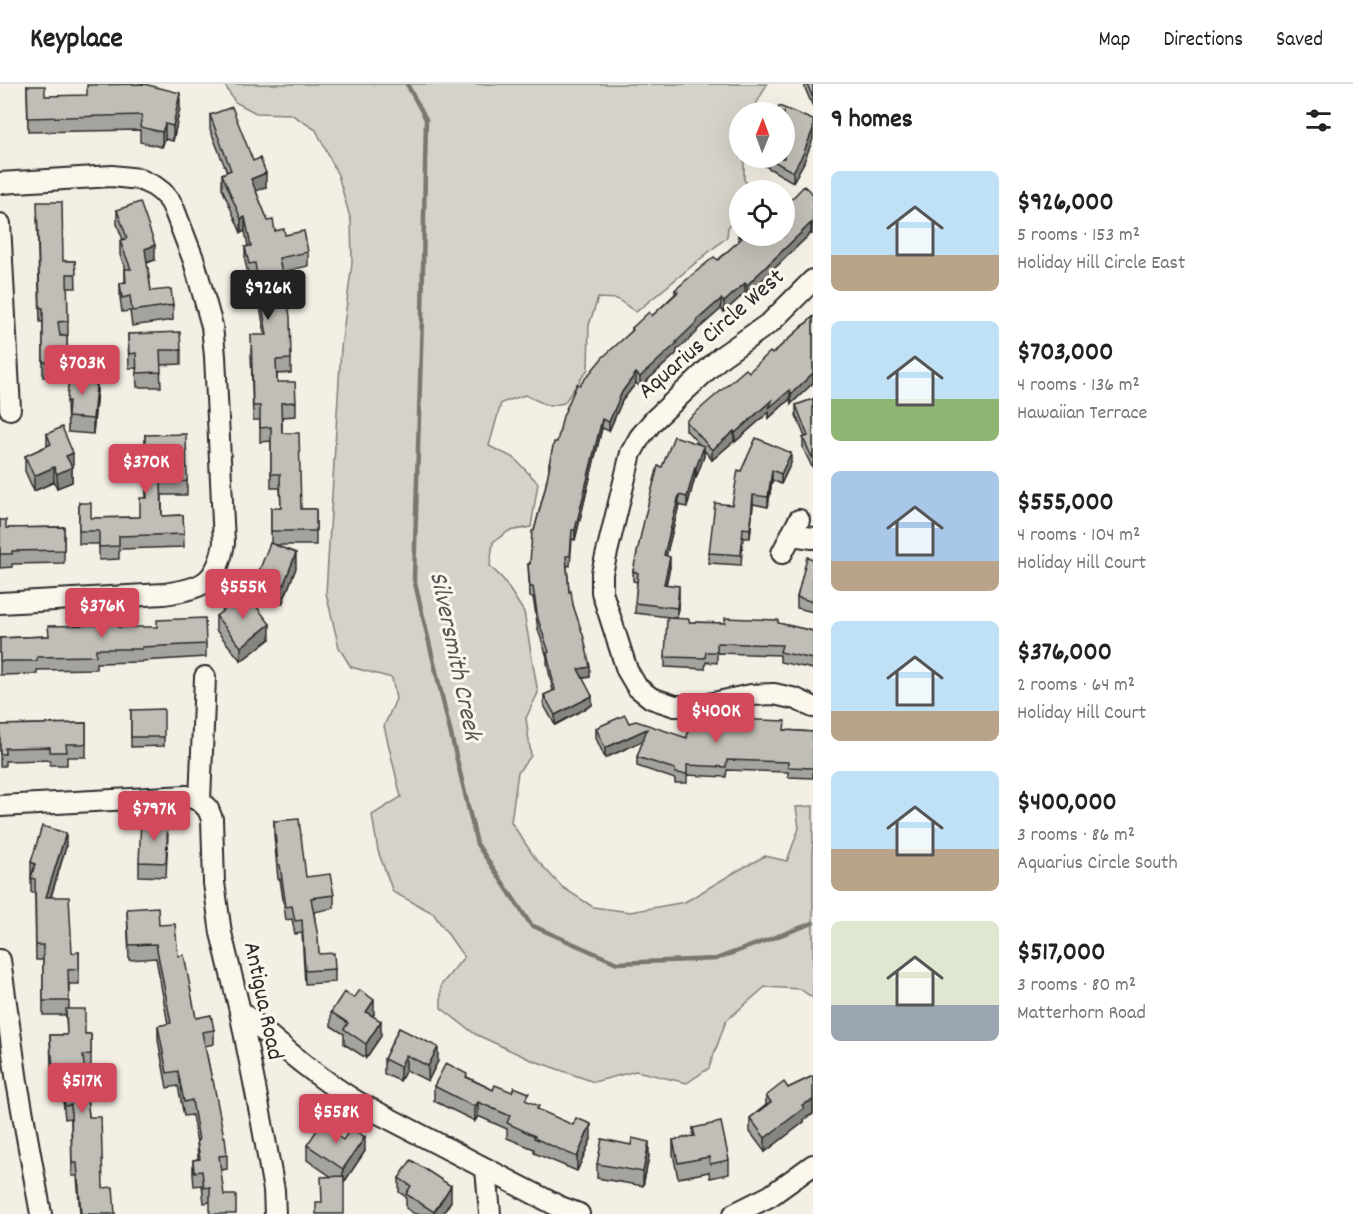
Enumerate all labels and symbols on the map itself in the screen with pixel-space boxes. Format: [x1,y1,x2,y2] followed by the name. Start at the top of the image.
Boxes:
[729,102,795,168] north arrow
[631,262,793,408] street label: Aquarius Circle West
[226,270,310,321] pin: $926K
[40,345,124,396] pin: $703K
[104,444,188,495] pin: $370K
[418,568,490,746] water label: Silversmith Creek
[201,569,285,620] pin: $555K
[60,588,144,639] pin: $376K
[674,693,758,744] pin: $400K
[112,791,196,842] pin: $797K
[233,939,291,1063] street label: Antigua Road
[40,1063,124,1114] pin: $517K
[294,1094,378,1145] pin: $558K

